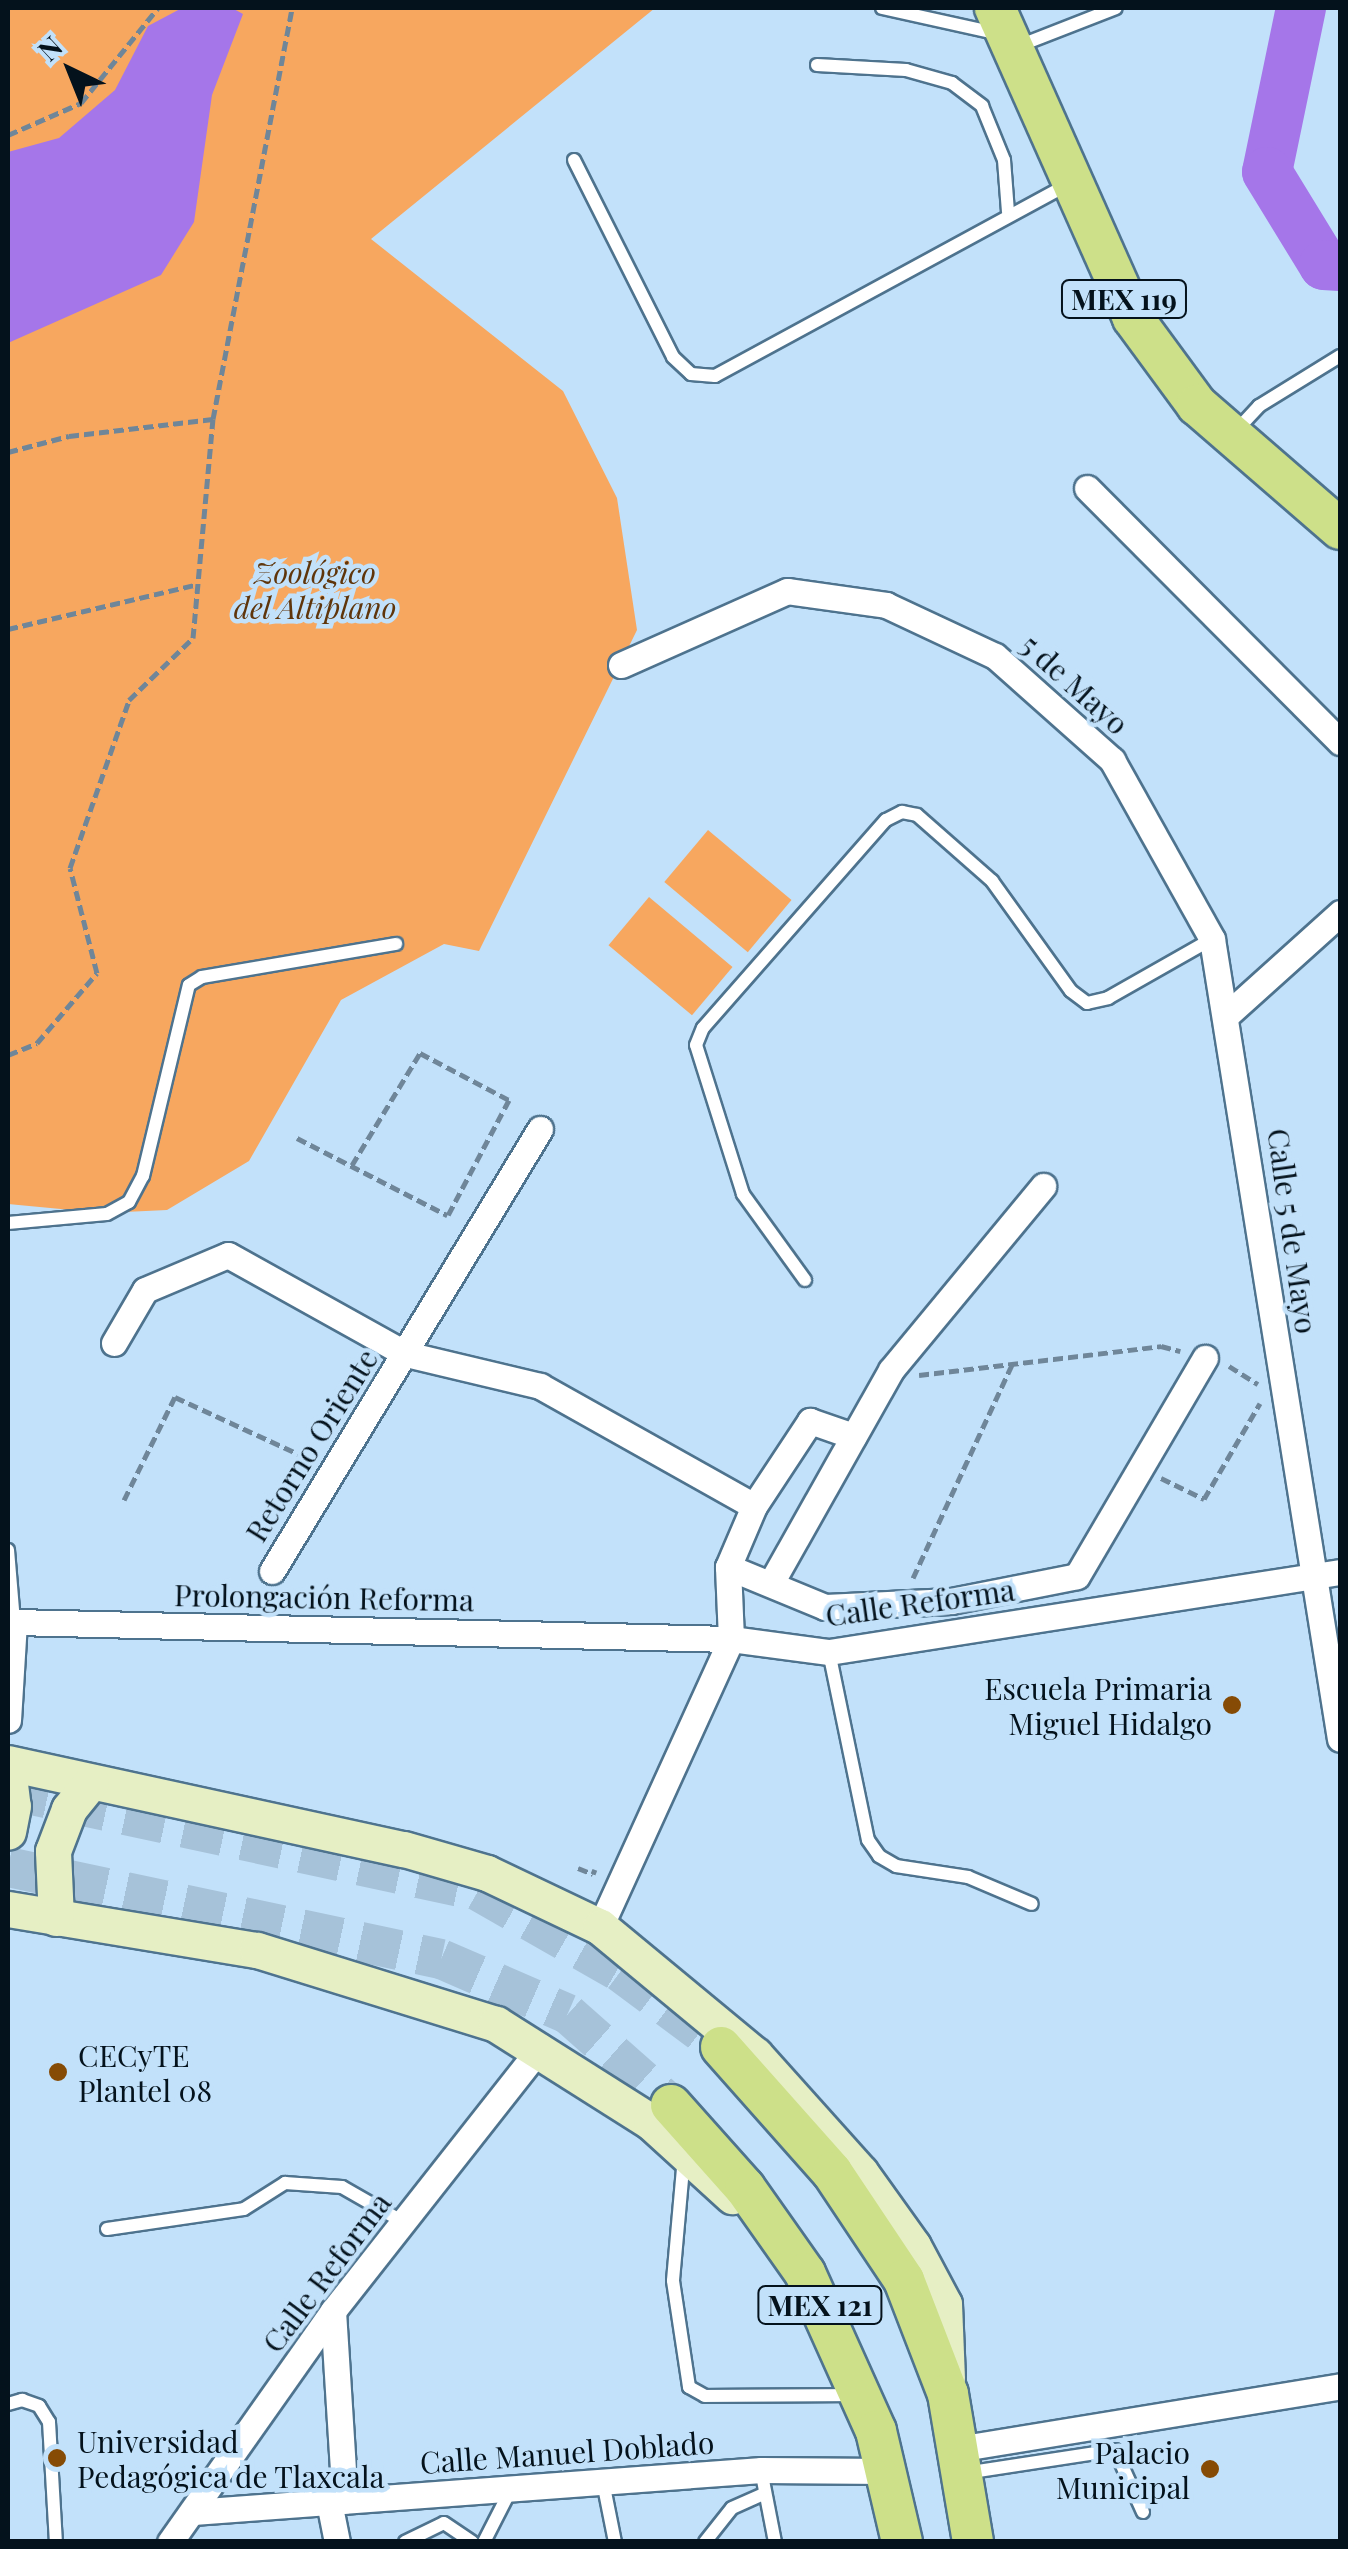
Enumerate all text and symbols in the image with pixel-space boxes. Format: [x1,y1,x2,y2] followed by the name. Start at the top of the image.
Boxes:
[20,20,120,120] north arrow
[29,27,69,68] text: N
[1059,276,1189,322] road number: MEX 119
[233,554,397,624] park label: Zoológico del Altiplano
[1014,626,1136,742] street label: 5 de Mayo
[1261,1126,1325,1336] street label: Calle 5 de Mayo
[237,1342,385,1548] street label: Retorno Oriente
[823,1571,1017,1633] street label: Calle Reforma
[174,1576,474,1618] street label: Prolongación Reforma
[984,1670,1212,1740] place label: Escuela Primaria Miguel Hidalgo
[1221,1694,1243,1716] marker: Escuela Primaria Miguel Hidalgo
[78,2037,212,2108] place label: CECyTE Plantel 08
[47,2061,69,2083] marker: CECyTE Plantel 08
[254,2185,398,2359] street label: Calle Reforma
[755,2282,885,2328] road number: MEX 121
[77,2423,386,2494] place label: Universidad Pedagógica de Tlaxcala
[419,2424,715,2480] street label: Calle Manuel Doblado
[1056,2434,1190,2504] place label: Palacio Municipal
[46,2447,68,2469] marker: Universidad Pedagógica de Tlaxcala
[1199,2458,1221,2480] marker: Palacio Municipal

